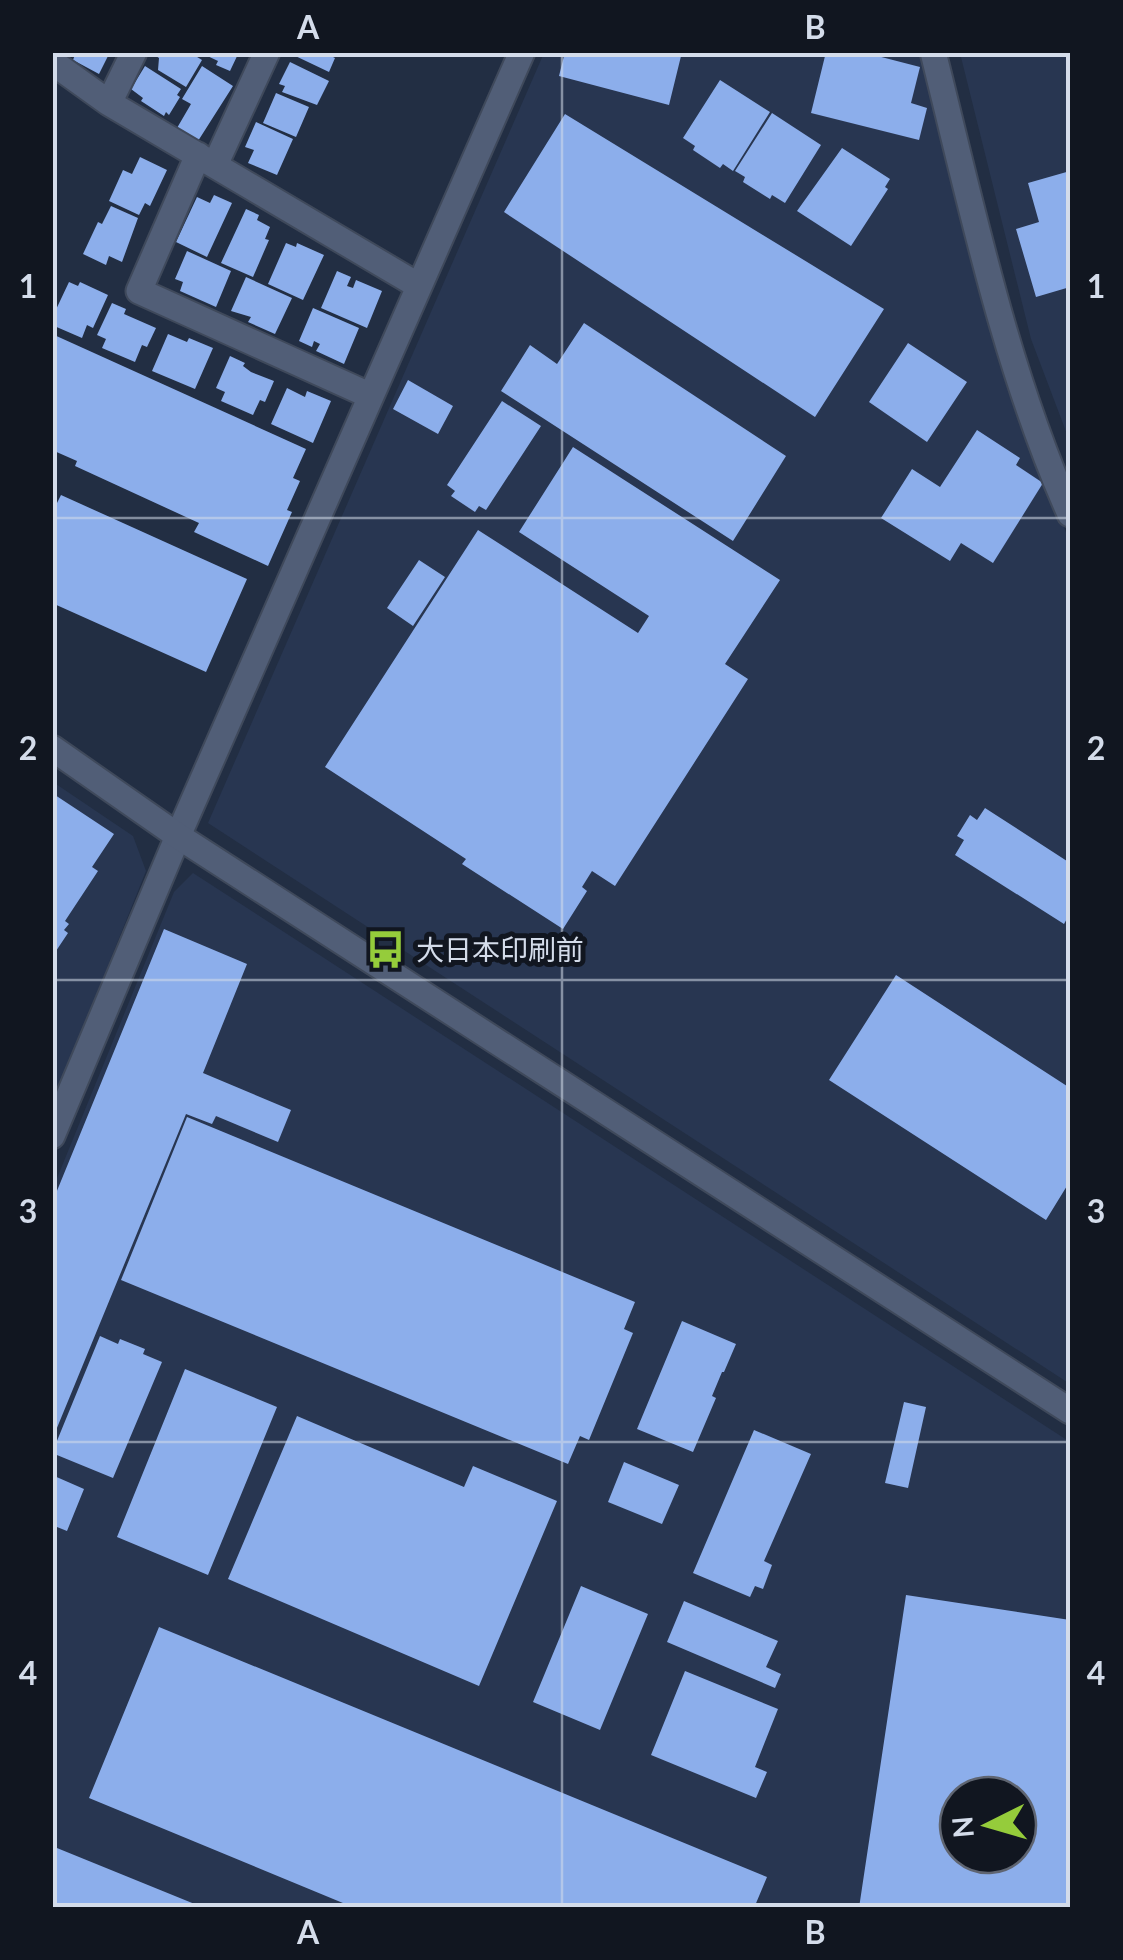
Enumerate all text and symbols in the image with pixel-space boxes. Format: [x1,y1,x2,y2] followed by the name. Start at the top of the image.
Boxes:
[296,7,320,46] text: A
[804,7,826,46] text: B
[19,266,37,305] text: 1
[1087,266,1105,305] text: 1
[19,728,37,767] text: 2
[1087,728,1105,767] text: 2
[365,929,407,971] bus stop icon: 大日本印刷前
[416,932,584,966] place label: 大日本印刷前
[19,1191,37,1230] text: 3
[1087,1191,1105,1230] text: 3
[19,1653,37,1692] text: 4
[1087,1653,1105,1692] text: 4
[938,1775,1038,1875] north arrow
[944,1815,980,1839] text: N
[296,1912,320,1951] text: A
[804,1912,826,1951] text: B

